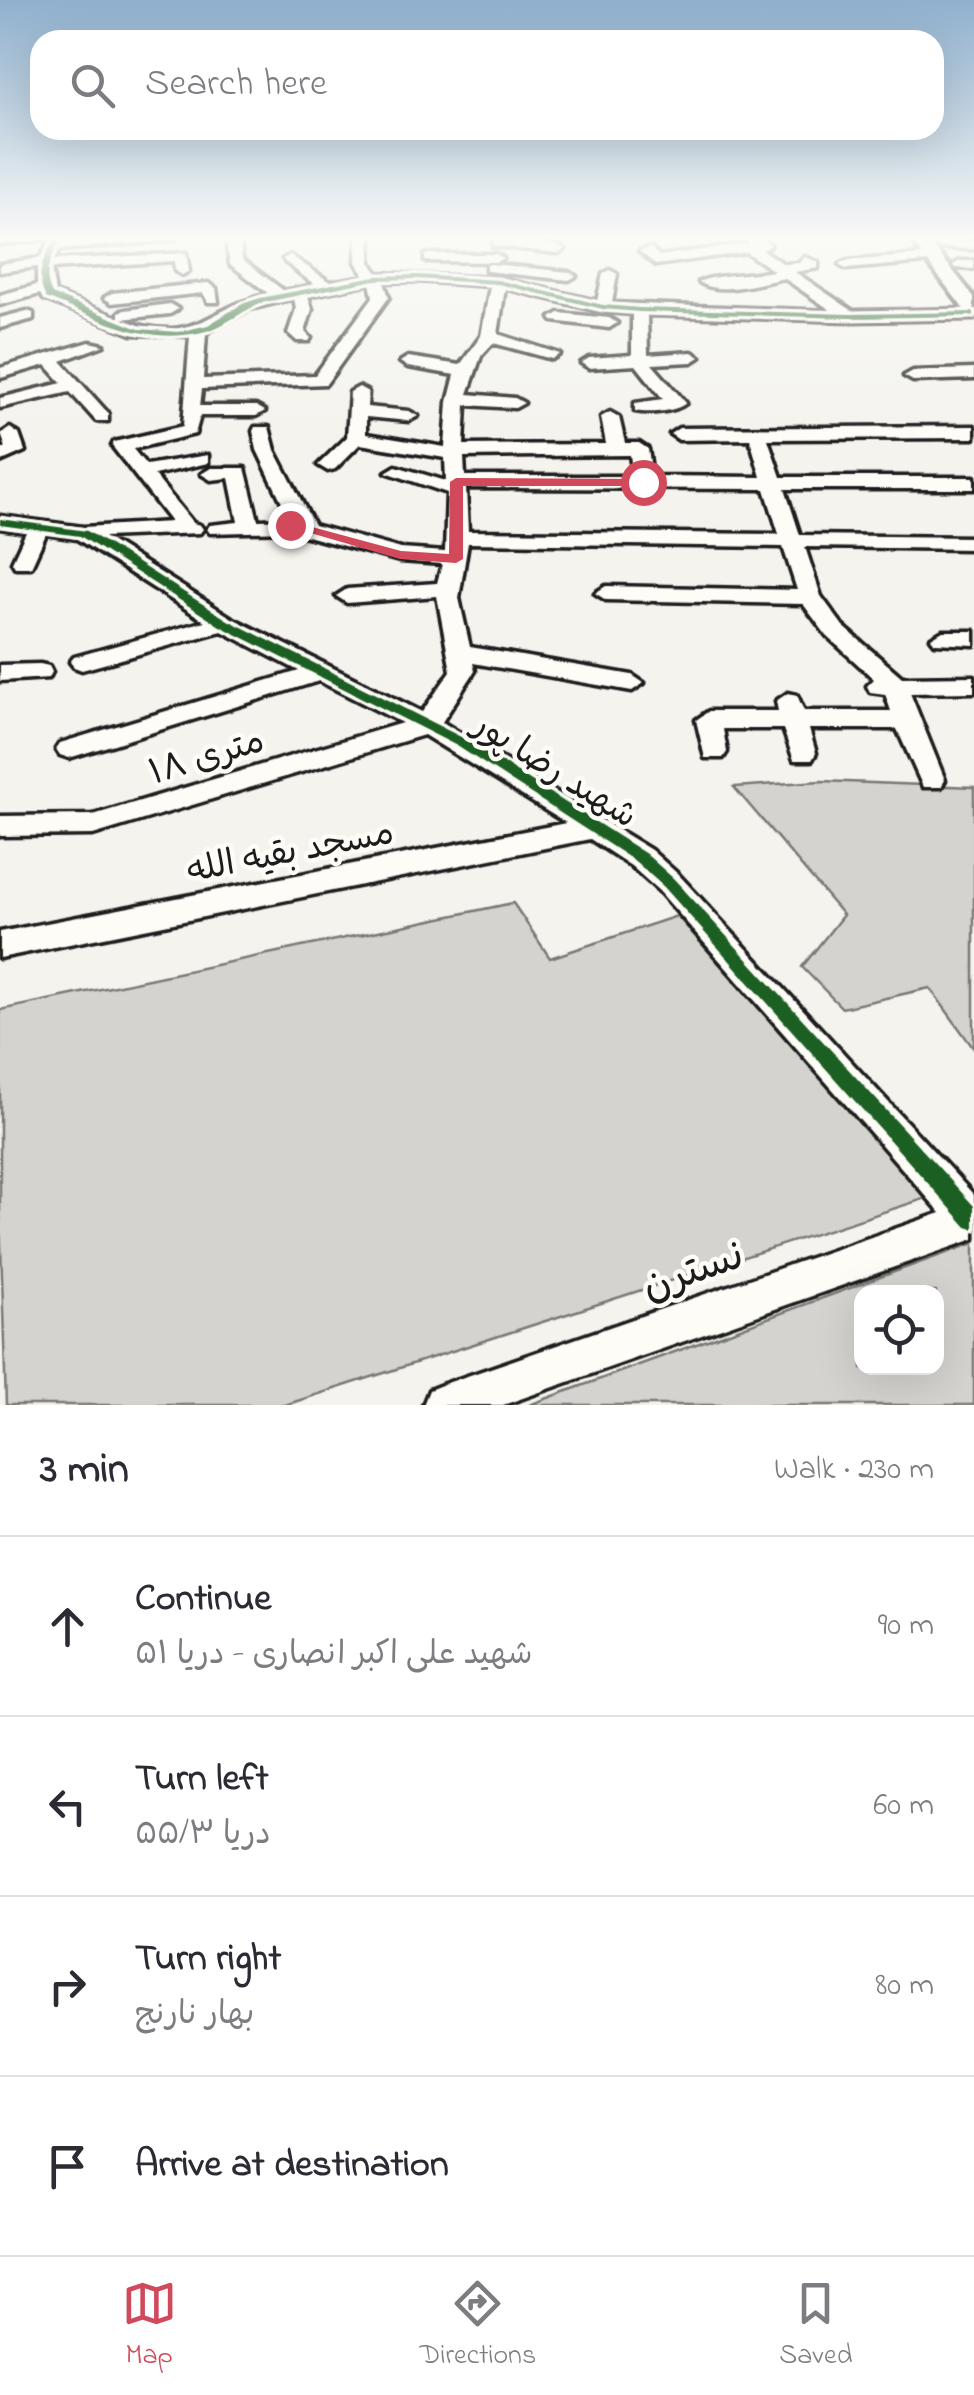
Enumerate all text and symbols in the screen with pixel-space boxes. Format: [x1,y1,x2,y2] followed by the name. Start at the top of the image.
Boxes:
[30,30,944,140] search box
[145,57,327,113] text: Search here
[65,58,120,113] icon: search
[621,460,667,506] route start
[268,503,314,549] route end
[460,700,646,843] street label: شهید رضا پور
[143,717,271,800] street label: ۱۸ متری
[183,808,399,898] street label: مسجد بقیه الله
[634,1226,753,1318] street label: نسترن
[854,1285,944,1375] map controls
[854,1285,944,1375] button: locate
[40,1440,129,1501] text: 3 min
[774,1447,934,1494] text: Walk · 230 m
[135,1572,271,1628] text: Continue
[40,1599,95,1654] icon: ahead
[878,1603,934,1650] text: 90 m
[135,1632,532,1679] text: شهید علی اکبر انصاری - دریا ۵۱
[135,1752,268,1808] text: Turn left
[40,1779,95,1834] icon: left
[873,1783,934,1830] text: 60 m
[135,1812,271,1859] text: دریا ۵۵/۳
[135,1932,281,1988] text: Turn right
[40,1959,95,2014] icon: right
[875,1963,934,2010] text: 80 m
[135,1992,254,2039] text: بهار نارنج
[135,2138,449,2194] text: Arrive at destination
[40,2139,95,2194] icon: arrive
[122,2276,177,2377] tab: Map
[420,2276,536,2377] tab: Directions
[779,2276,852,2377] tab: Saved

